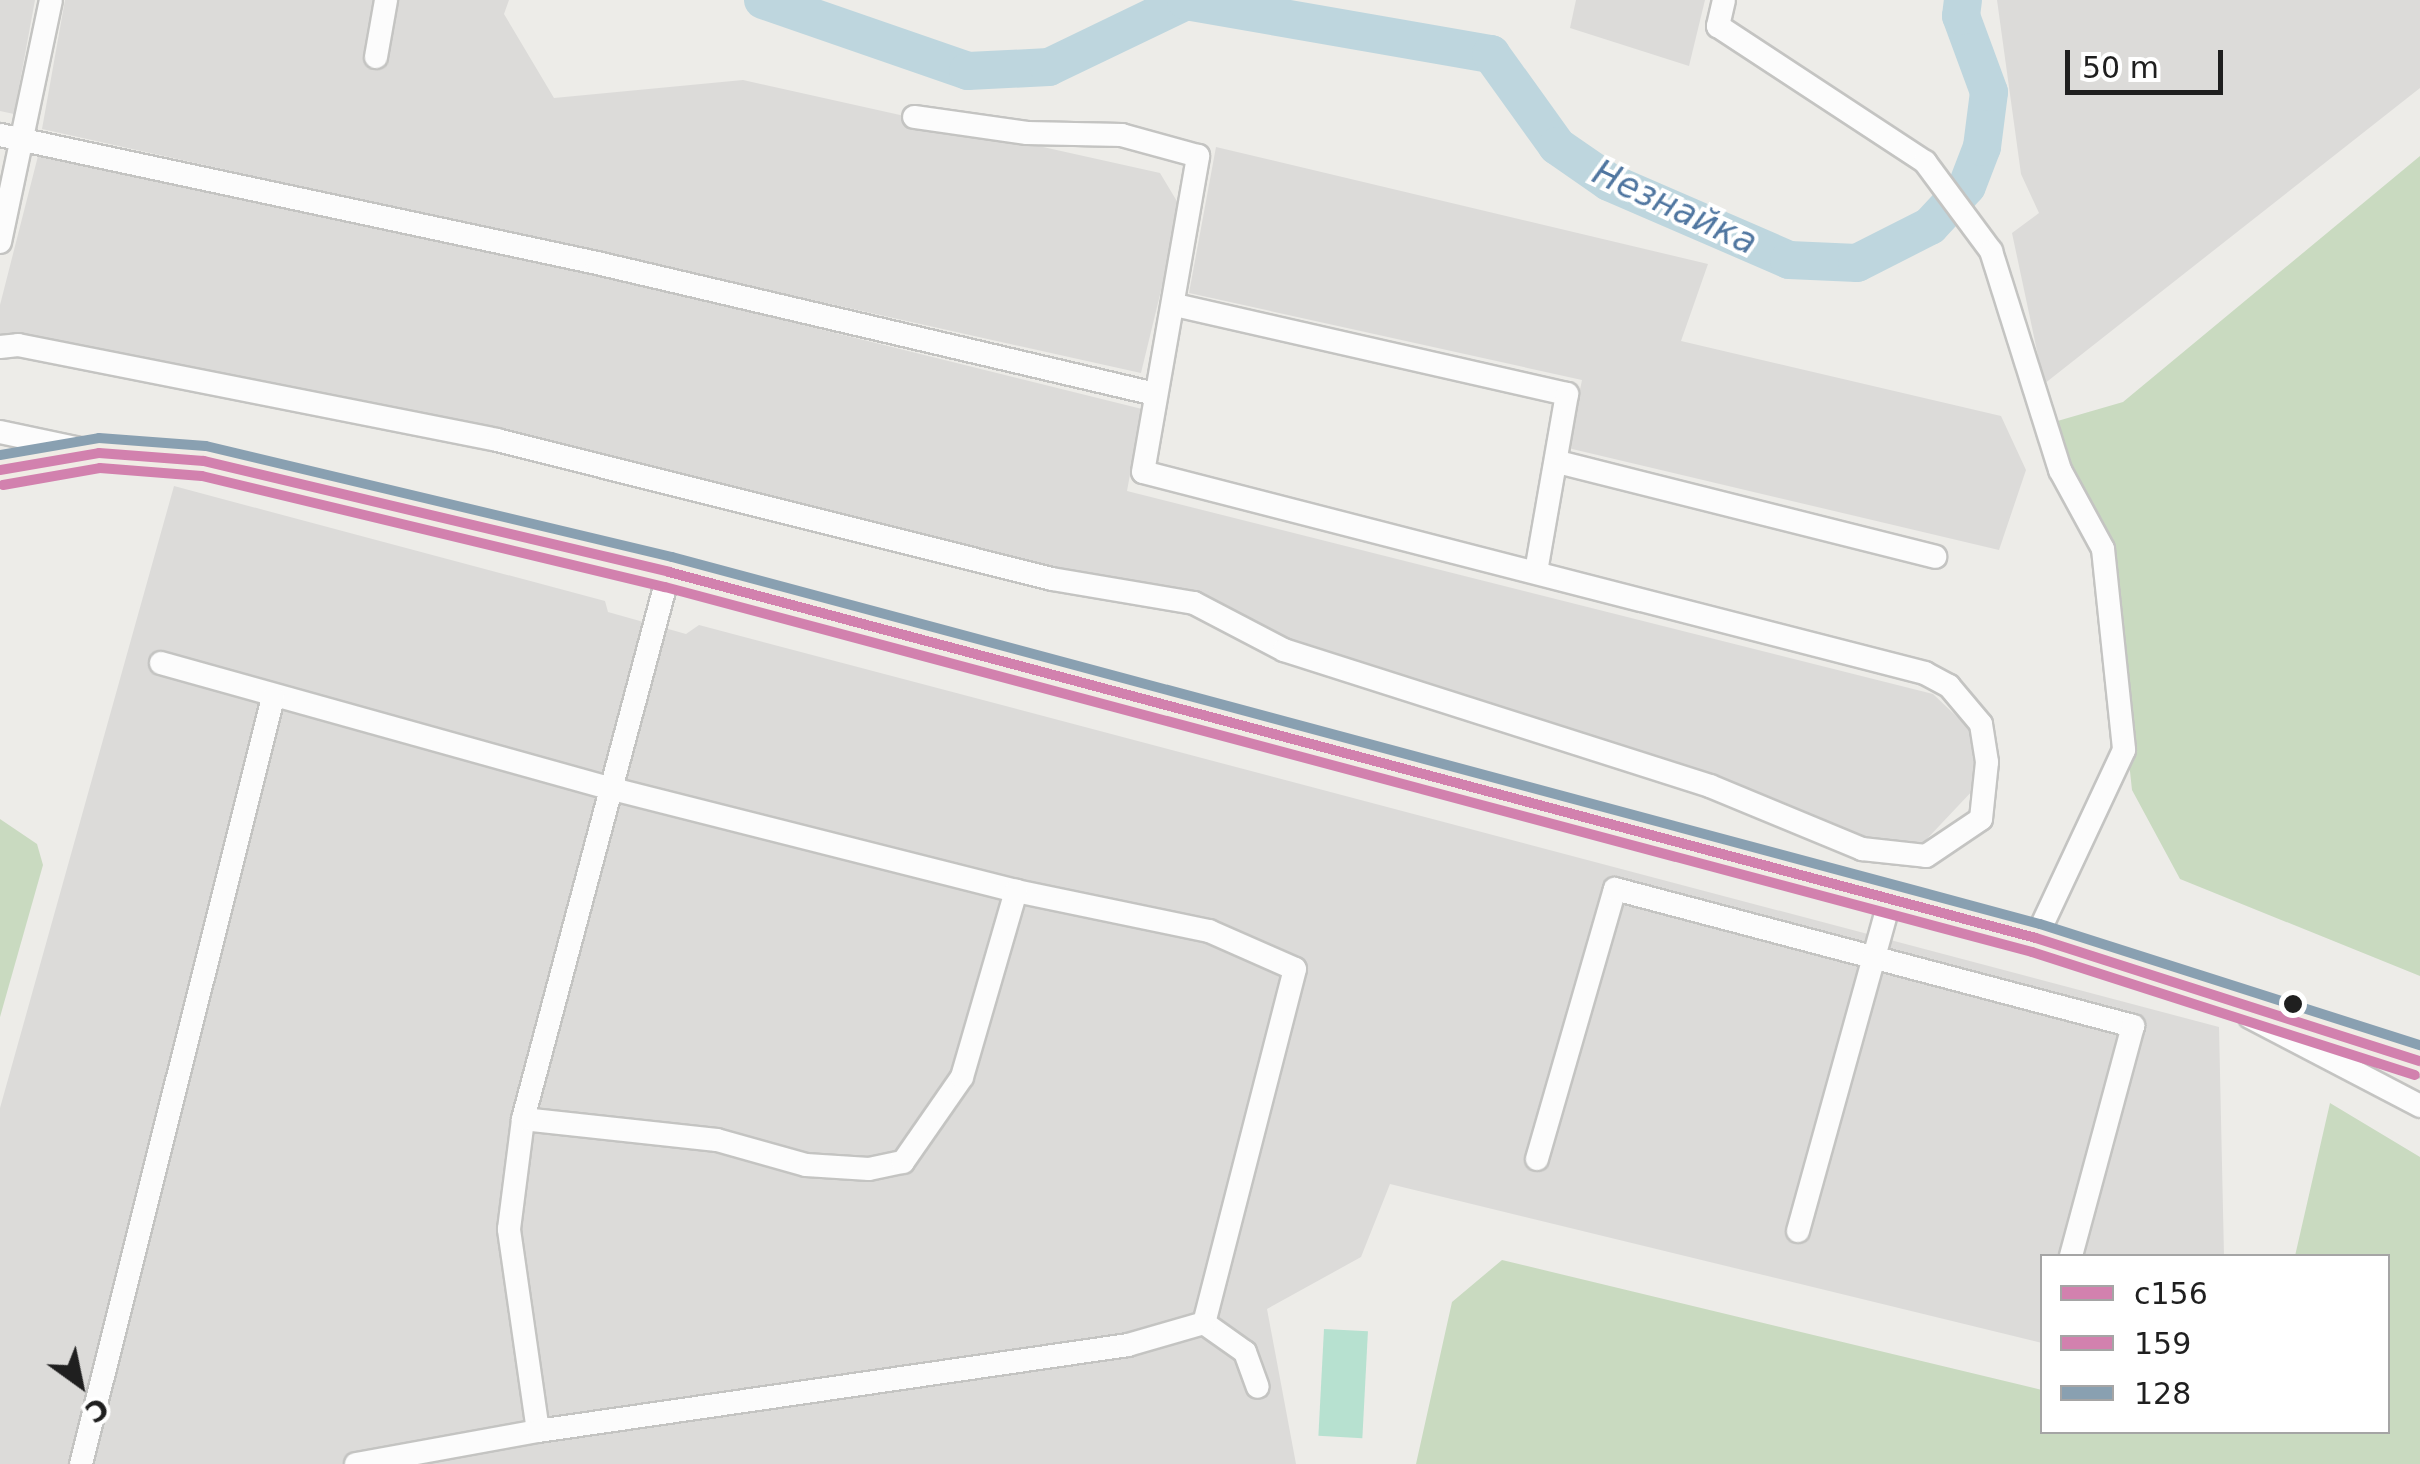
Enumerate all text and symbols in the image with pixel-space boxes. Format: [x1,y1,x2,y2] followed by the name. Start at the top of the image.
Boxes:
[2070,30,2228,92] scale bar
[2082,50,2159,85] text: 50 m
[1586,151,1764,263] water label: Незнайка
[2283,994,2303,1014] unlabelled marker
[2040,1254,2390,1434] legend
[2134,1276,2208,1311] text: с156
[2134,1326,2191,1361] text: 159
[30,1334,130,1434] north arrow
[2134,1376,2191,1411] text: 128
[79,1390,114,1429] text: С

